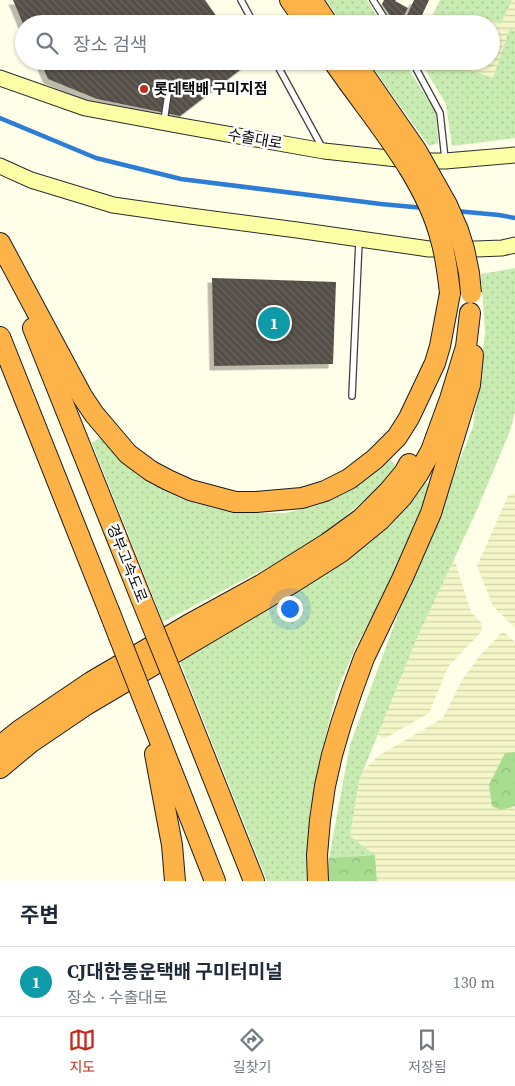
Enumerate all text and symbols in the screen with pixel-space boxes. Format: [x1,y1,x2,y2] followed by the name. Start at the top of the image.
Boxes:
[15,15,500,70] search box
[33,29,61,57] icon: search
[73,31,147,57] text: 장소 검색
[154,78,268,99] place label: 롯데택배 구미지점
[138,83,150,95] marker: 롯데택배 구미지점
[226,123,284,154] street label: 수출대로
[258,304,290,342] pin: 1
[102,520,153,605] street label: 경부고속도로
[277,596,303,622] your location
[20,900,59,929] text: 주변
[67,958,283,984] text: CJ대한통운택배 구미터미널
[32,971,40,993] text: 1
[453,971,495,993] text: 130 m
[67,986,168,1008] text: 장소 · 수출대로
[68,1026,96,1077] tab: 지도
[233,1026,271,1077] tab: 길찾기
[408,1026,447,1077] tab: 저장됨

